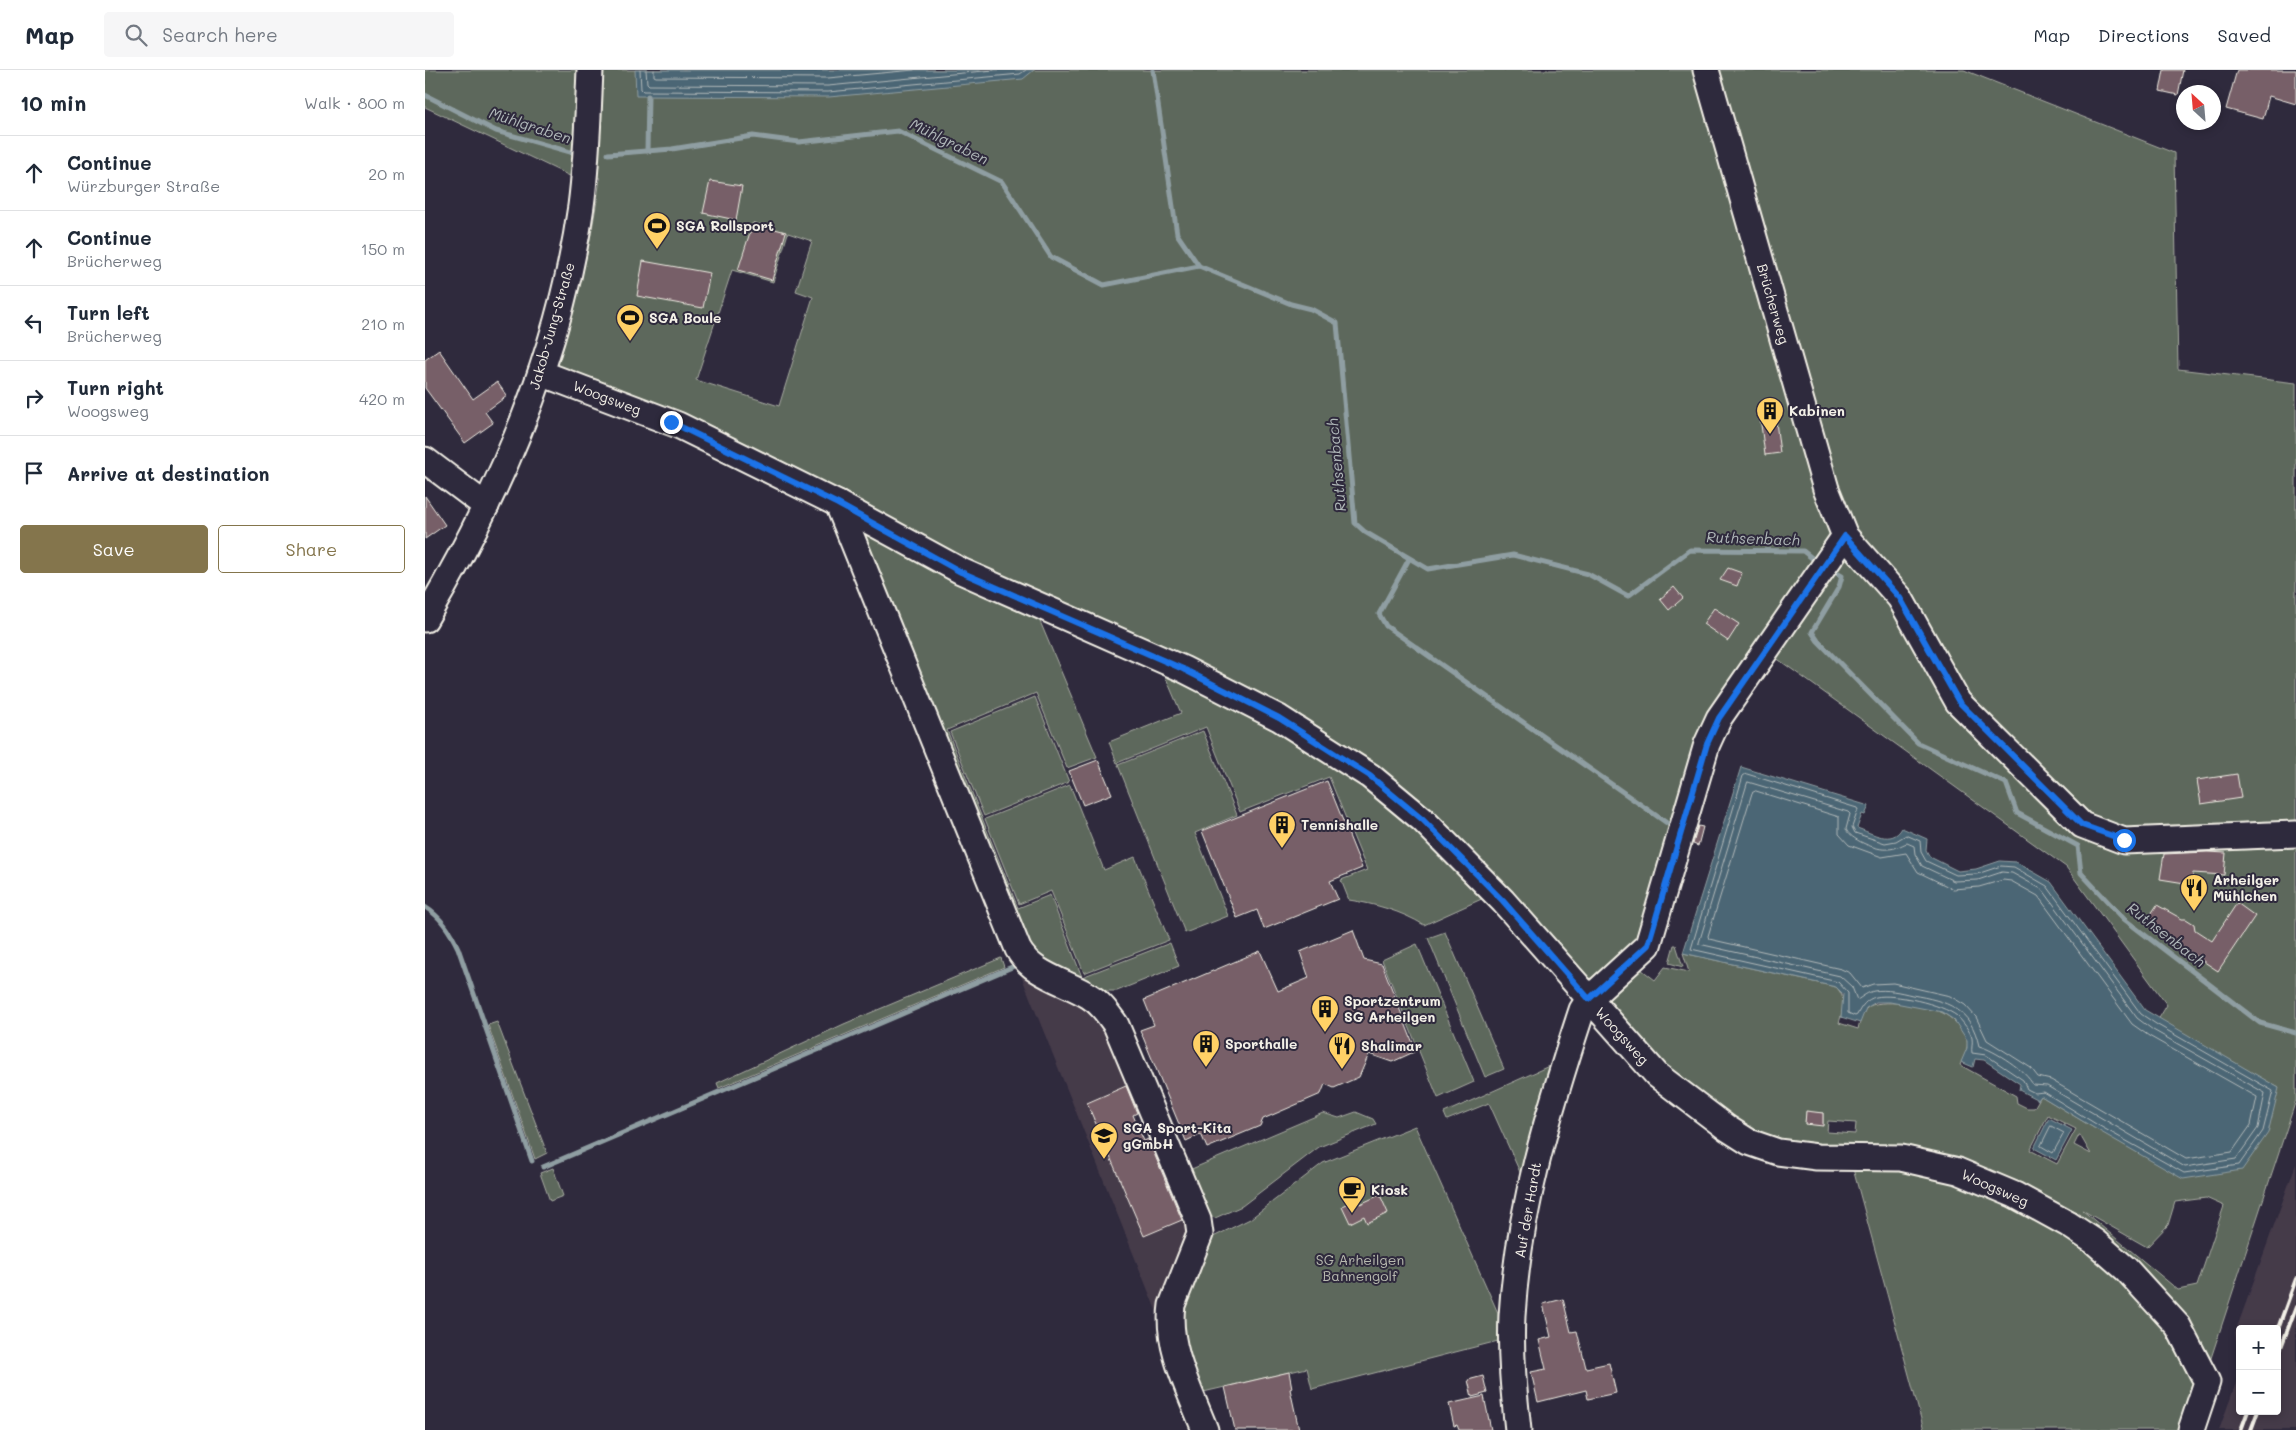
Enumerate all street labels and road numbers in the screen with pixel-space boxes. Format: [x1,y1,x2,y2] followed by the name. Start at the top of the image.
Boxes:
[524,260,579,392] street label: Jakob-Jung-Straße
[1753,261,1794,346] street label: Brücherweg
[570,376,644,419] street label: Woogsweg
[1591,1003,1653,1069] street label: Woogsweg
[1510,1160,1545,1259] street label: Auf der Hardt
[1959,1164,2032,1211] street label: Woogsweg

